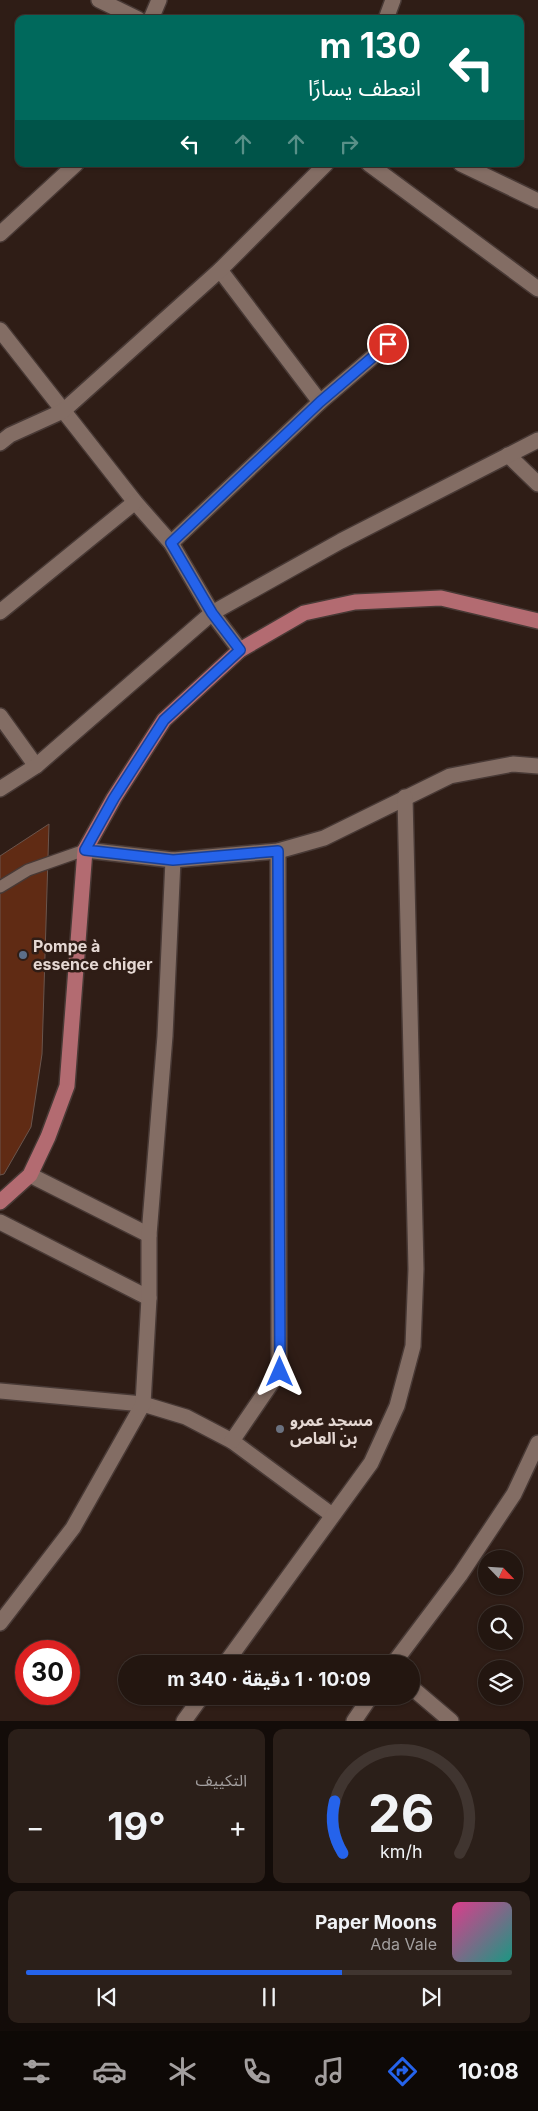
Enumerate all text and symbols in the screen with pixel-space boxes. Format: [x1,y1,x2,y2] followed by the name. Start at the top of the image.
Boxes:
[319,24,421,66] text: 130 m
[439,35,504,100] icon: left
[308,75,421,101] text: انعطف يسارًا
[176,130,204,158] icon: left
[229,130,257,158] icon: ahead
[282,130,310,158] icon: ahead
[335,130,363,158] icon: right
[367,323,409,365] pin
[374,330,402,358] icon: arrive
[33,936,153,974] place label: Pompe à essence chiger
[17,949,29,961] marker: Pompe à essence chiger
[253,1345,305,1397] position arrow
[290,1410,373,1448] place label: مسجد عمرو بن العاص
[274,1423,286,1435] marker: مسجد عمرو بن العاص
[478,1550,522,1595] north arrow
[478,1550,523,1705] map controls
[478,1605,523,1650] button: search
[15,1640,80,1705] speed limit sign: 30
[478,1660,523,1705] button: layers
[167,1668,371,1691] text: 10:09 · 1 دقيقة · 340 m
[195,1770,247,1790] text: التكييف
[368,1782,435,1845] text: 26
[107,1803,166,1849] text: 19°
[26,1810,45,1844] text: −
[228,1810,247,1844] text: +
[380,1841,423,1862] text: km/h
[315,1911,437,1934] text: Paper Moons
[370,1934,437,1954] text: Ada Vale
[93,1983,121,2011] icon: previous
[255,1983,283,2011] icon: pause
[417,1983,445,2011] icon: next
[19,2054,54,2089] icon: filters
[92,2054,127,2089] icon: car
[165,2054,200,2089] icon: climate
[239,2054,274,2089] icon: phone
[312,2054,347,2089] icon: music
[385,2054,420,2089] icon: directions
[458,2058,519,2084] text: 10:08

